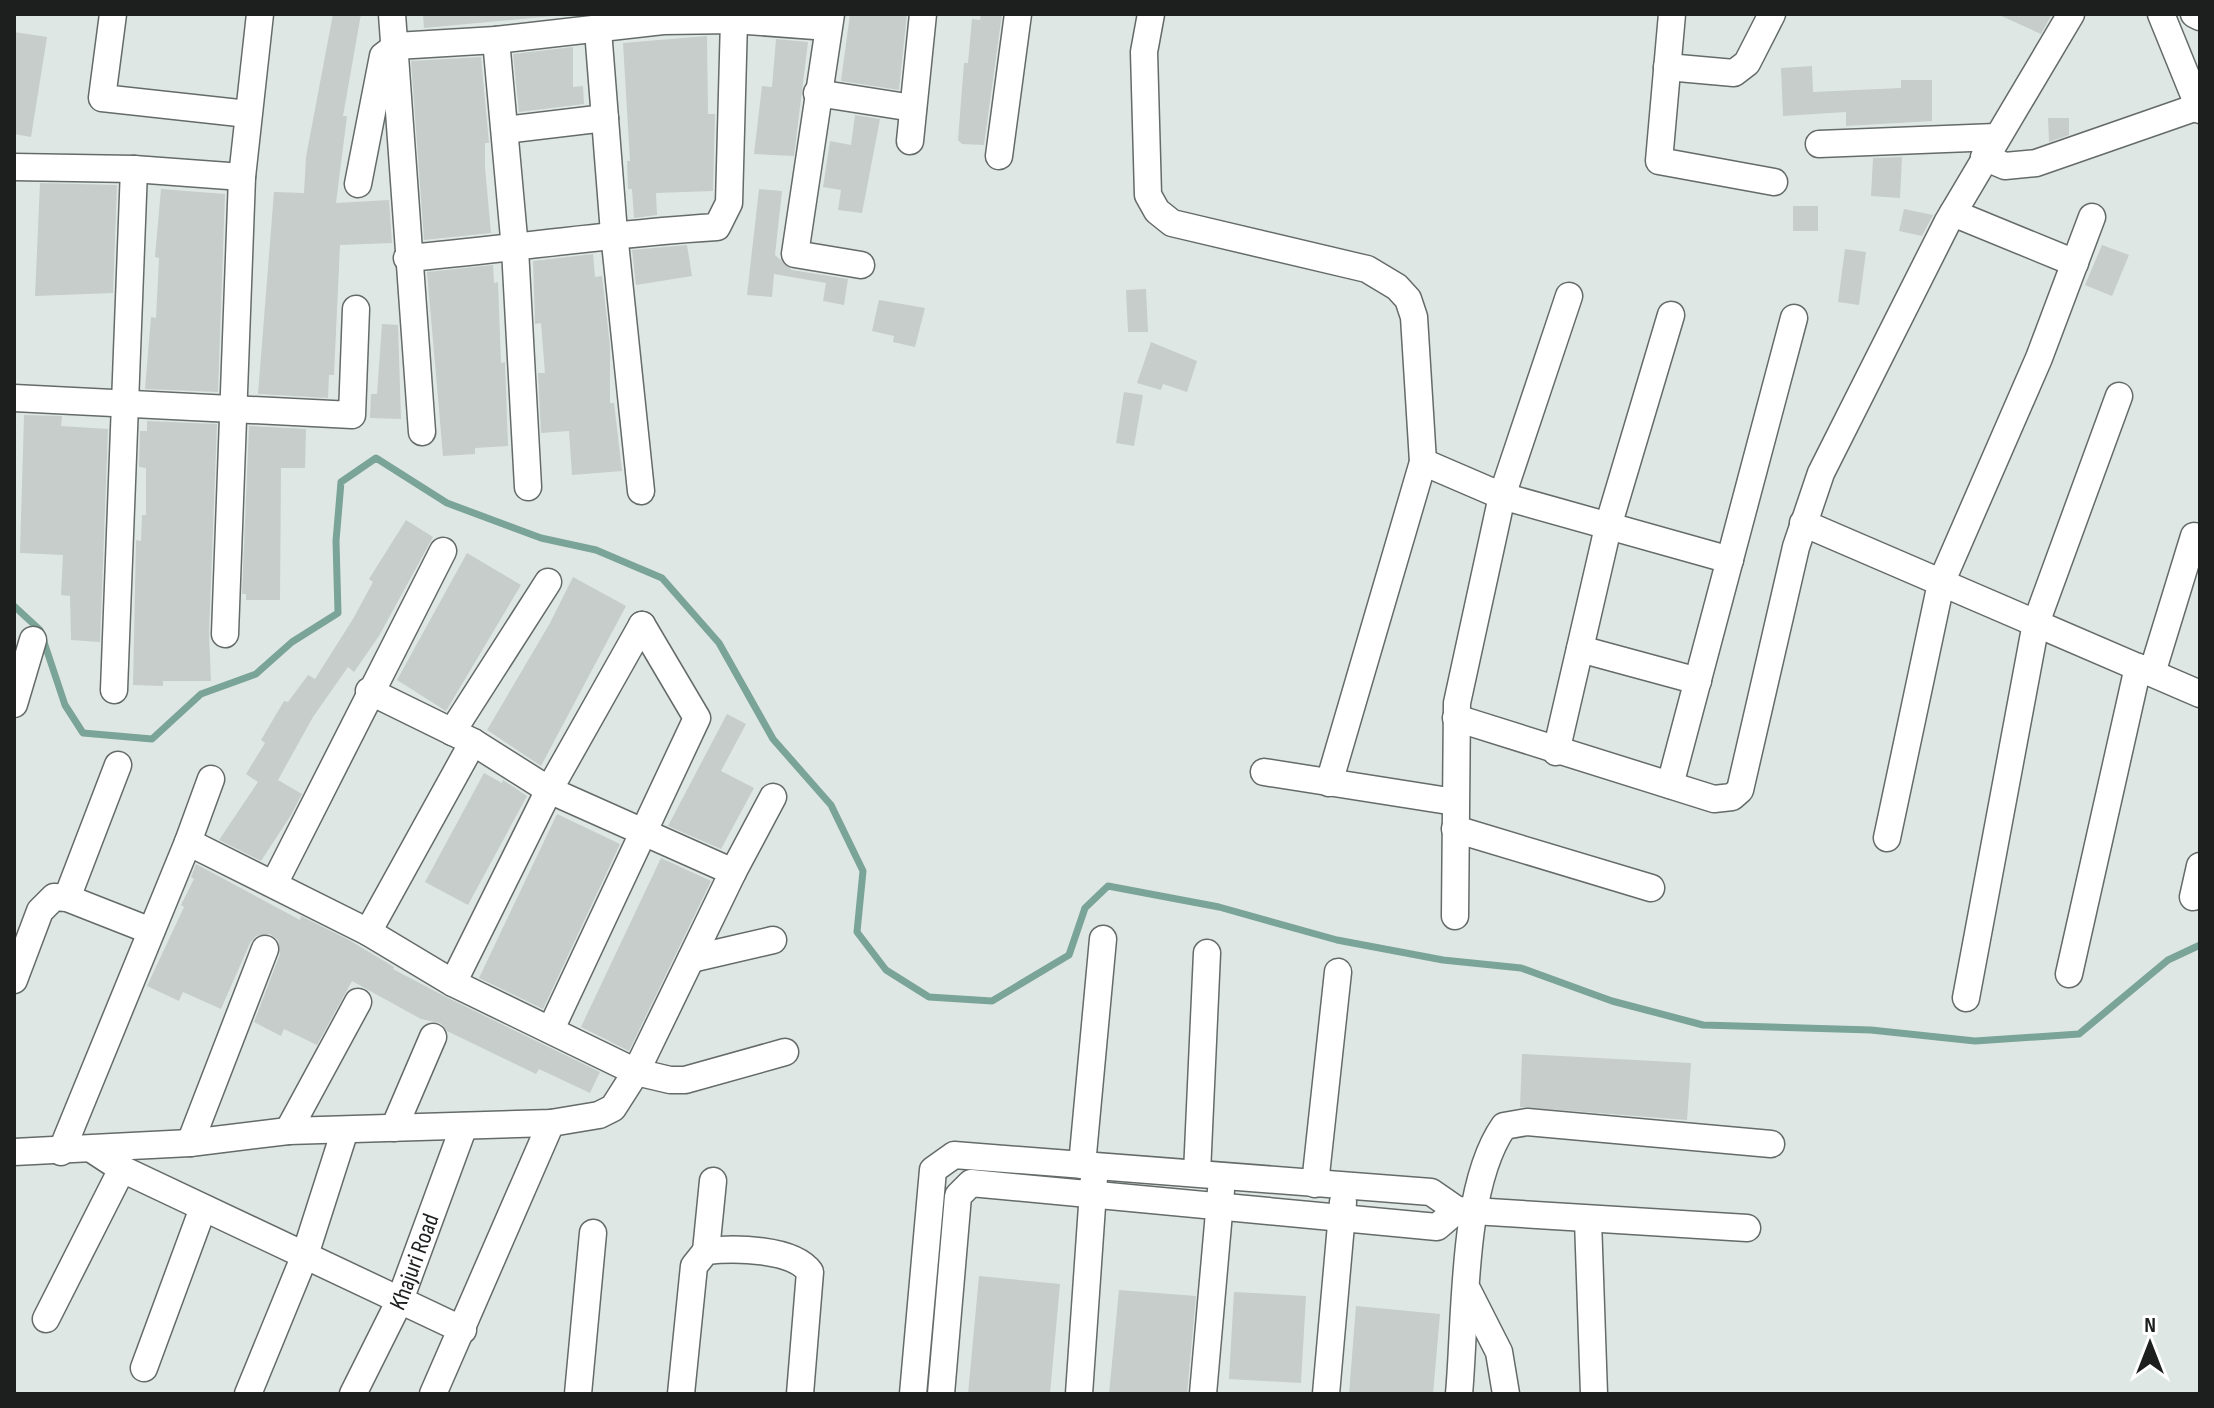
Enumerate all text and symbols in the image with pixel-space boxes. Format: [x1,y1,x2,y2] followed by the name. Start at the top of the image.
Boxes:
[383,1210,445,1315] street label: Khajuri Road
[2110,1304,2190,1384] north arrow
[2144,1312,2156,1339] text: N

